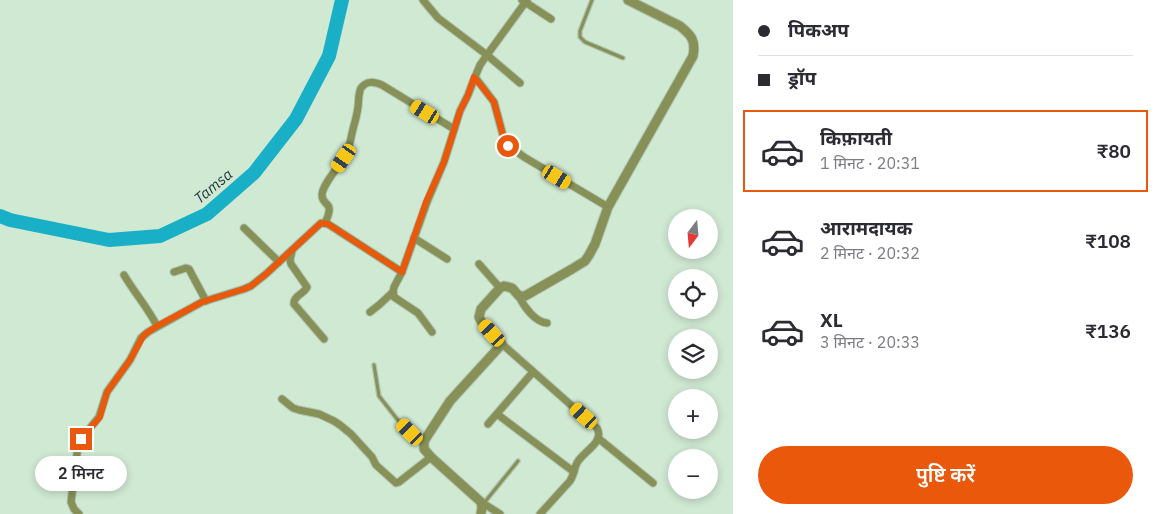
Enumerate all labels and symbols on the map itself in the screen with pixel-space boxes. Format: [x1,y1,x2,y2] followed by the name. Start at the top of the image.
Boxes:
[408,98,441,126] car
[497,135,519,157] route start
[329,141,358,175] car
[540,163,573,191] car
[190,164,236,208] water label: Tamsa
[668,209,718,259] north arrow
[476,317,507,349] car
[567,400,600,432] car
[394,416,425,448] car
[70,428,92,450] route end
[35,456,127,492] callout: 2 मिनट

